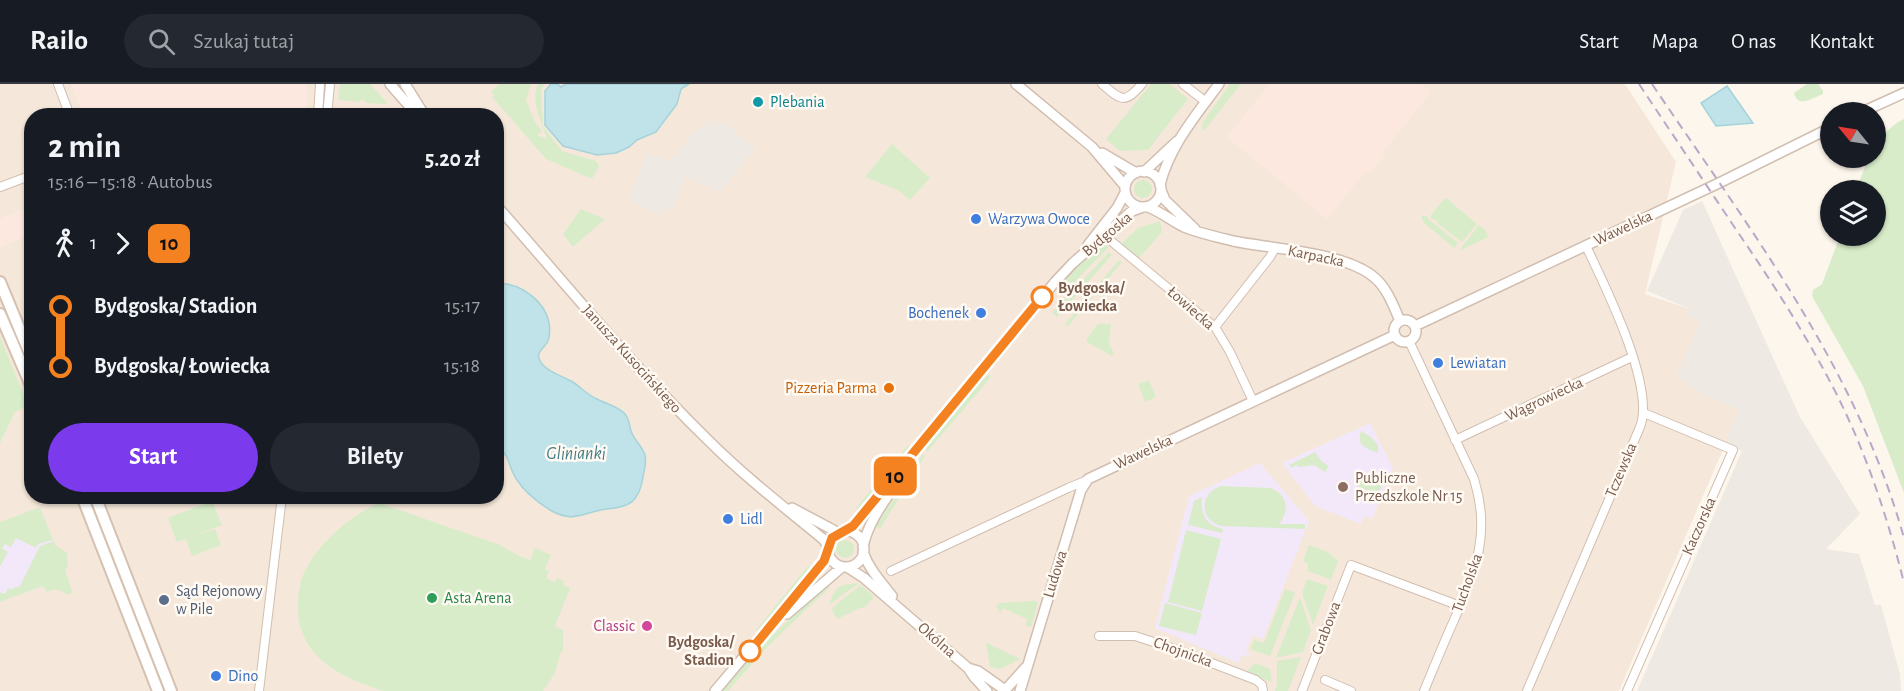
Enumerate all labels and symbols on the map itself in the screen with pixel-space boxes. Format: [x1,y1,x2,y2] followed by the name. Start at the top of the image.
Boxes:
[770,94,825,110] place label: Plebania
[751,95,765,109] marker: Plebania
[1820,102,1886,168] north arrow
[1591,207,1655,249] street label: Wawelska
[1079,209,1136,260] street label: Bydgoska
[988,211,1090,228] place label: Warzywa Owoce
[969,212,983,226] marker: Warzywa Owoce
[1286,242,1346,270] street label: Karpacka
[1057,280,1125,314] place label: Bydgoska/ Łowiecka
[1164,283,1218,333] street label: Łowiecka
[1031,286,1053,308] marker: Bydgoska/ Łowiecka
[579,302,685,416] street label: Janusza Kusocińskiego
[908,305,970,321] place label: Bochenek
[974,306,988,320] marker: Bochenek
[1450,355,1506,371] place label: Lewiatan
[1431,356,1445,370] marker: Lewiatan
[1503,374,1585,424] street label: Wągrowiecka
[785,380,877,396] place label: Pizzeria Parma
[882,381,896,395] marker: Pizzeria Parma
[1111,431,1175,473] street label: Wawelska
[1602,440,1640,500] street label: Tczewska
[546,445,606,463] water label: Glinianki
[868,456,922,496] line badge: 10
[1355,470,1462,504] place label: Publiczne Przedszkole Nr 15
[1336,480,1350,494] marker: Publiczne Przedszkole Nr 15
[1679,495,1719,557] street label: Kaczorska
[740,511,763,527] place label: Lidl
[721,512,735,526] marker: Lidl
[1040,548,1070,600] street label: Ludowa
[1449,551,1485,615] street label: Tucholska
[176,583,263,617] place label: Sąd Rejonowy w Pile
[444,590,512,606] place label: Asta Arena
[425,591,439,605] marker: Asta Arena
[157,593,171,607] marker: Sąd Rejonowy w Pile
[1309,599,1343,657] street label: Grabowa
[593,618,635,634] place label: Classic
[640,619,654,633] marker: Classic
[915,619,959,661] street label: Okólna
[667,634,734,668] place label: Bydgoska/ Stadion
[1151,634,1215,671] street label: Chojnicka
[739,640,761,662] marker: Bydgoska/ Stadion
[228,668,258,684] place label: Dino
[209,669,223,683] marker: Dino

